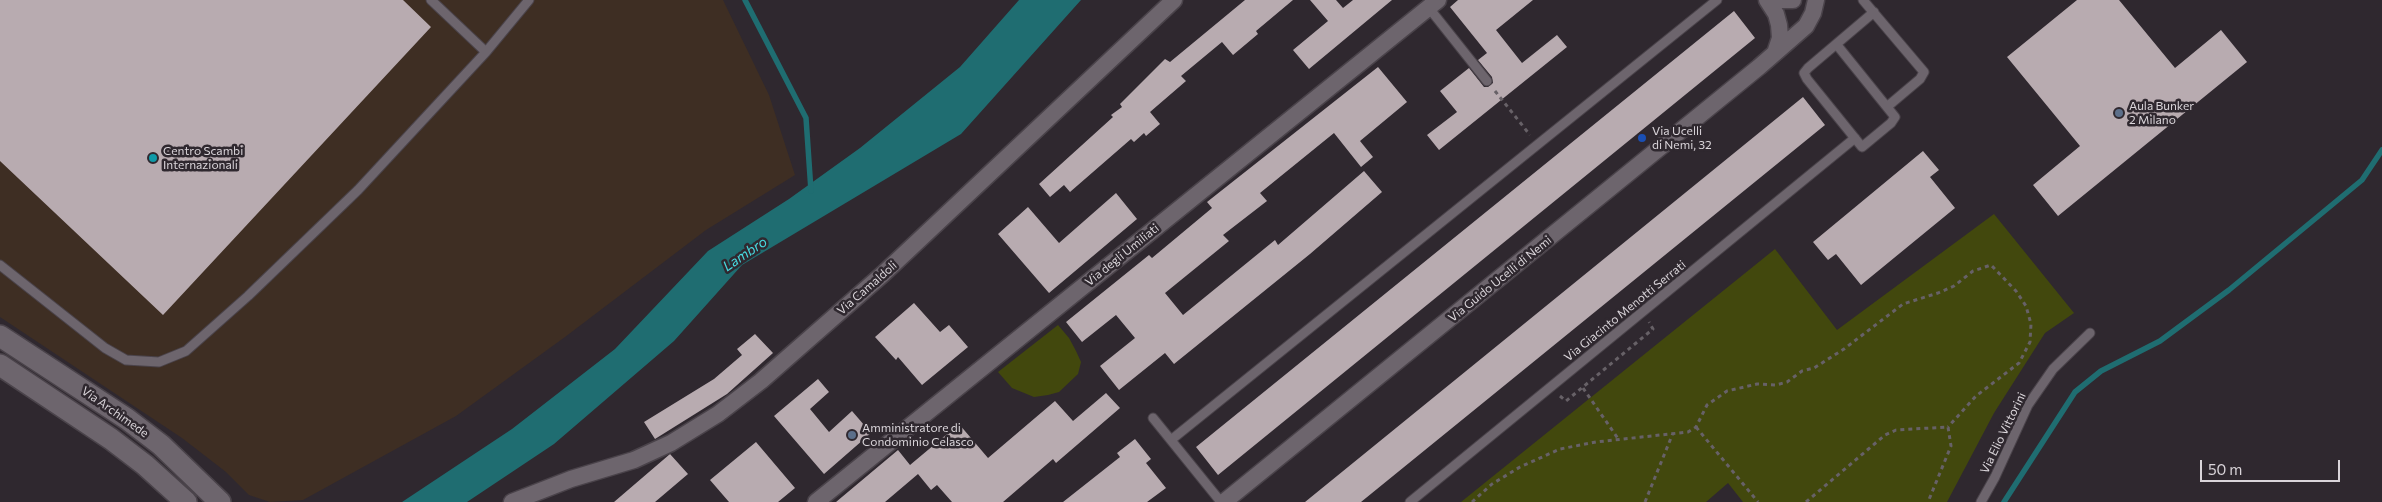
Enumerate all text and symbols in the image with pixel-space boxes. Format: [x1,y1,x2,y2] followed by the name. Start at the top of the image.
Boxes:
[2129,99,2194,127] place label: Aula Bunker 2 Milano
[2113,107,2125,119] marker: Aula Bunker 2 Milano
[1652,124,1712,152] place label: Via Ucelli di Nemi, 32
[1636,132,1648,144] marker: Via Ucelli di Nemi, 32
[163,144,243,172] place label: Centro Scambi Internazionali
[147,152,159,164] marker: Centro Scambi Internazionali
[1082,221,1162,289] street label: Via degli Umiliati
[720,233,770,275] water label: Lambro
[1445,233,1555,325] street label: Via Guido Ucelli di Nemi
[1561,257,1689,365] street label: Via Giacinto Menotti Serrati
[834,258,900,318] street label: Via Camaldoli
[79,384,151,440] street label: Via Archimede
[1977,390,2029,476] street label: Via Elio Vittorini
[862,421,974,449] place label: Amministratore di Condominio Celasco
[846,429,858,441] marker: Amministratore di Condominio Celasco
[2202,450,2342,482] scale bar
[2208,460,2242,478] text: 50 m

